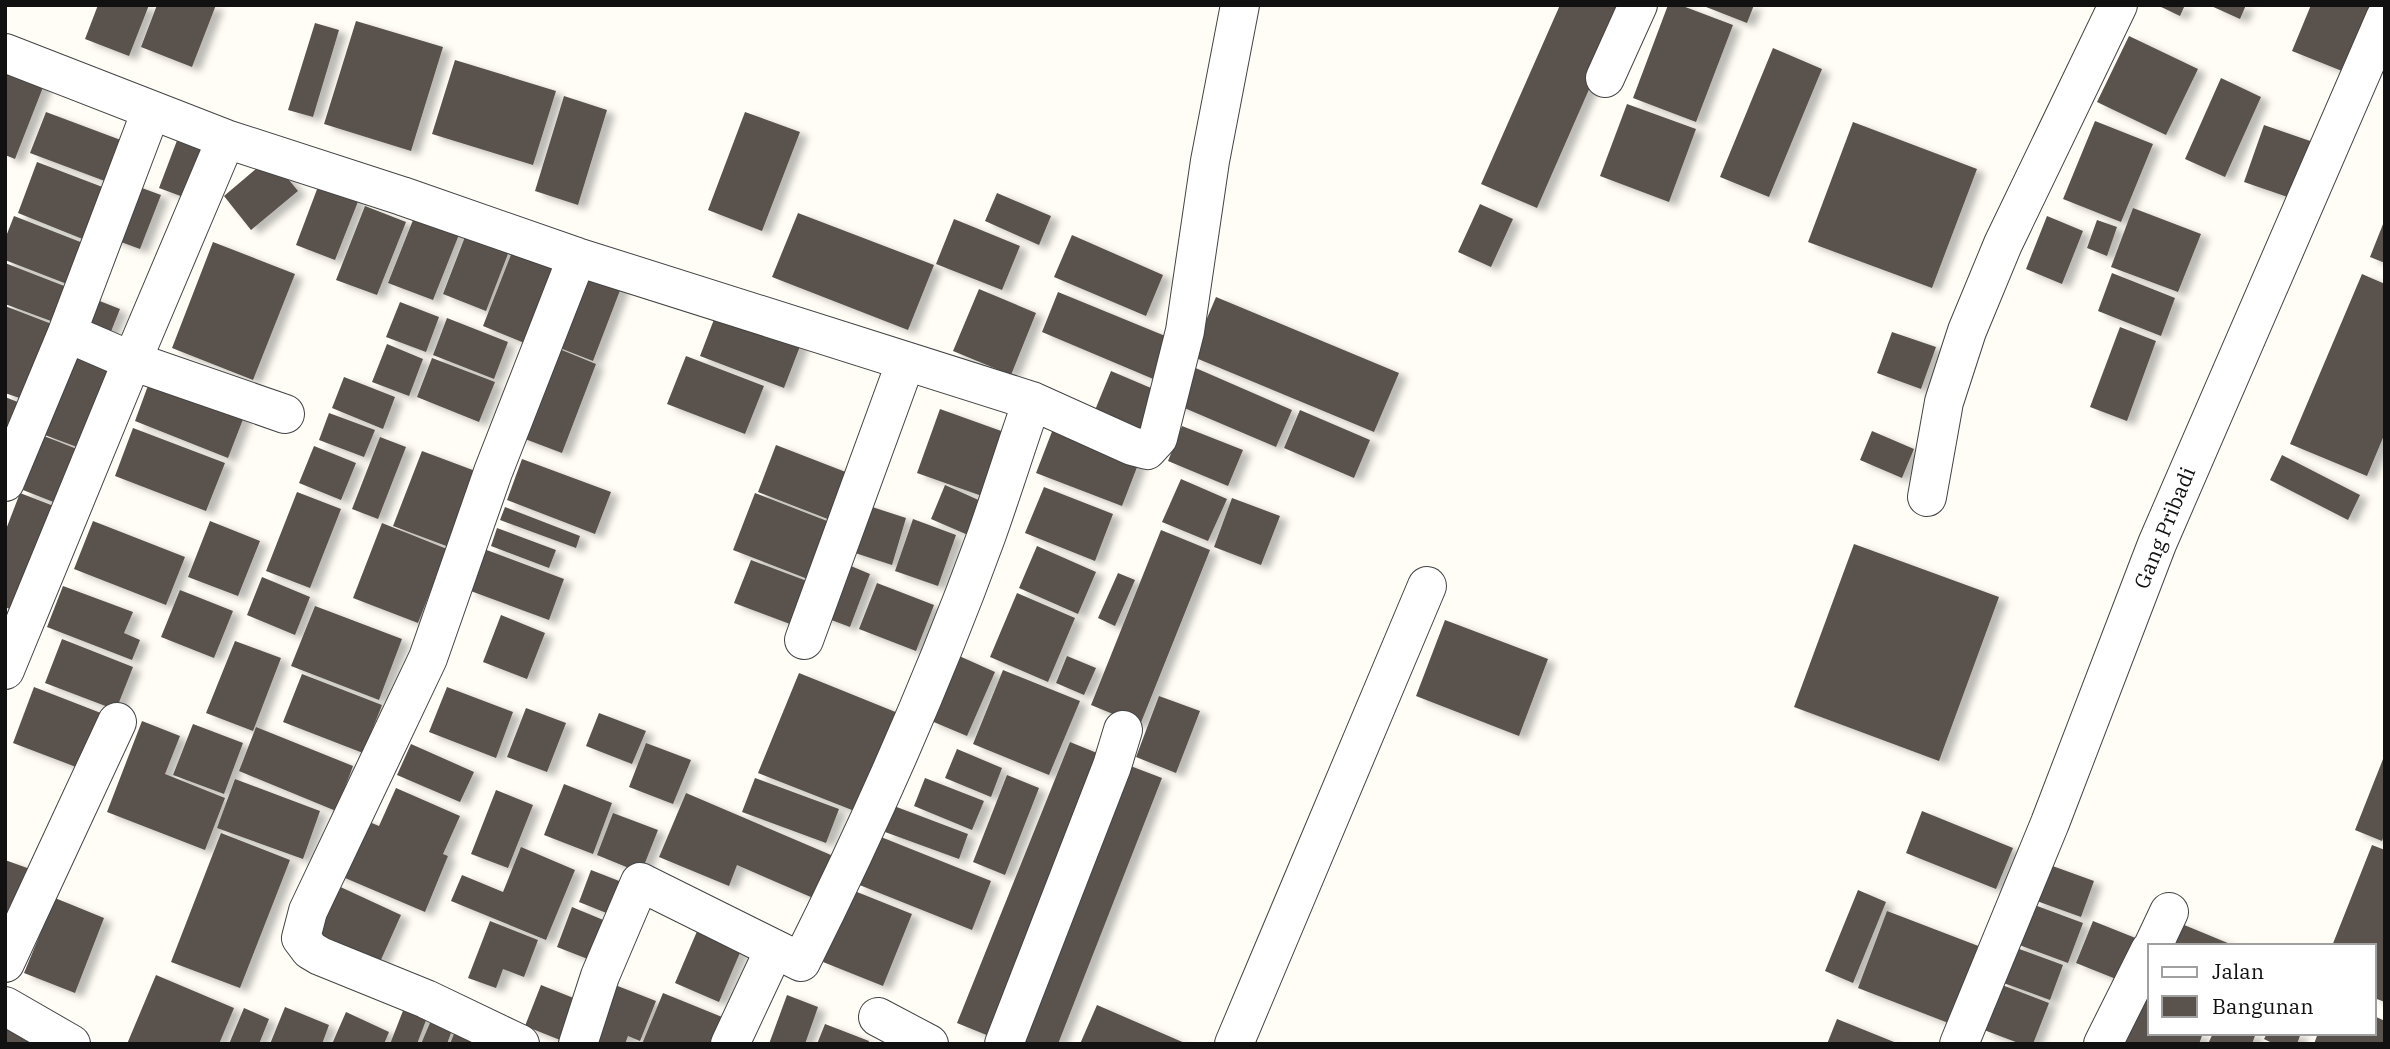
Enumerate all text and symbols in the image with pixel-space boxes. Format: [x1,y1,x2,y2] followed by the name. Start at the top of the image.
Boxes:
[2127,463,2201,593] street label: Gang Pribadi
[2148,944,2376,1035] legend
[2212,957,2264,985] text: Jalan
[2212,992,2314,1020] text: Bangunan

